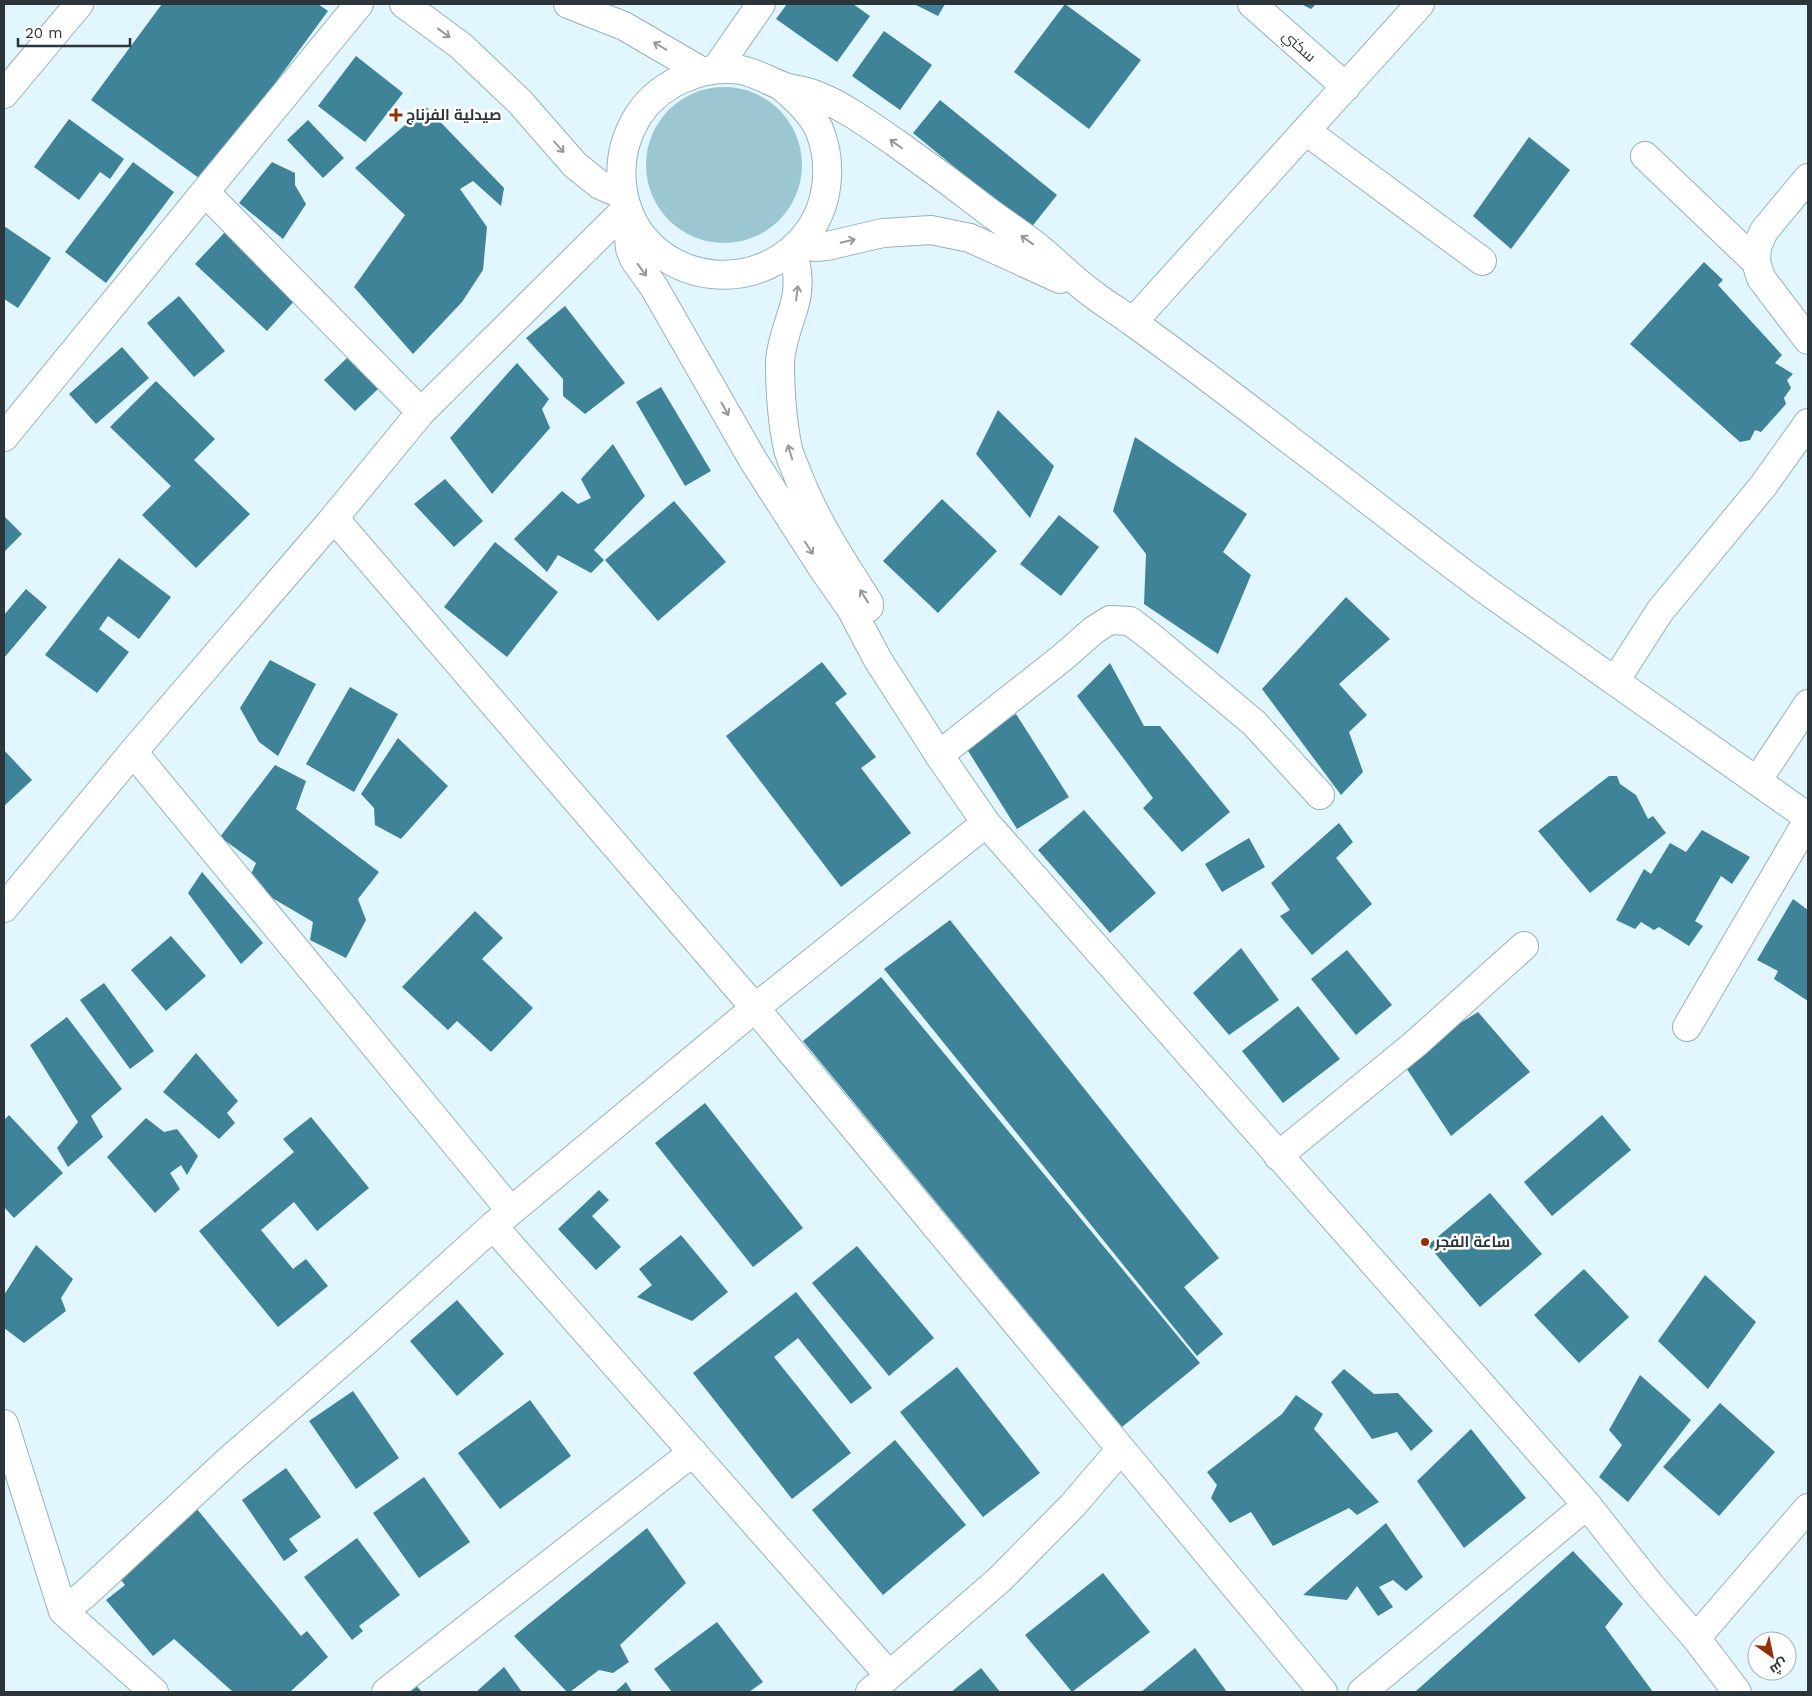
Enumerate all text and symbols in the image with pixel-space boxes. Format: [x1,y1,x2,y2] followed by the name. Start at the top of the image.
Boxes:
[18,15,130,47] scale bar
[25,24,63,42] text: 20 m
[1276,26,1319,68] street label: سكني
[437,27,450,38] one-way arrow
[652,41,667,51] one-way arrow
[406,106,502,125] place label: صيدلية الفرناج
[390,109,402,121] marker: صيدلية الفرناج
[889,139,903,149] one-way arrow
[553,140,565,153] one-way arrow
[1021,234,1034,245] one-way arrow
[840,236,856,245] one-way arrow
[636,263,647,276] one-way arrow
[792,285,802,301] one-way arrow
[721,401,730,416] one-way arrow
[784,445,794,461] one-way arrow
[805,540,815,554] one-way arrow
[859,589,869,603] one-way arrow
[1434,1233,1510,1251] place label: ساعة الفجر
[1419,1236,1431,1248] marker: ساعة الفجر
[1747,1631,1797,1681] north arrow
[1767,1654,1791,1679] text: ش

